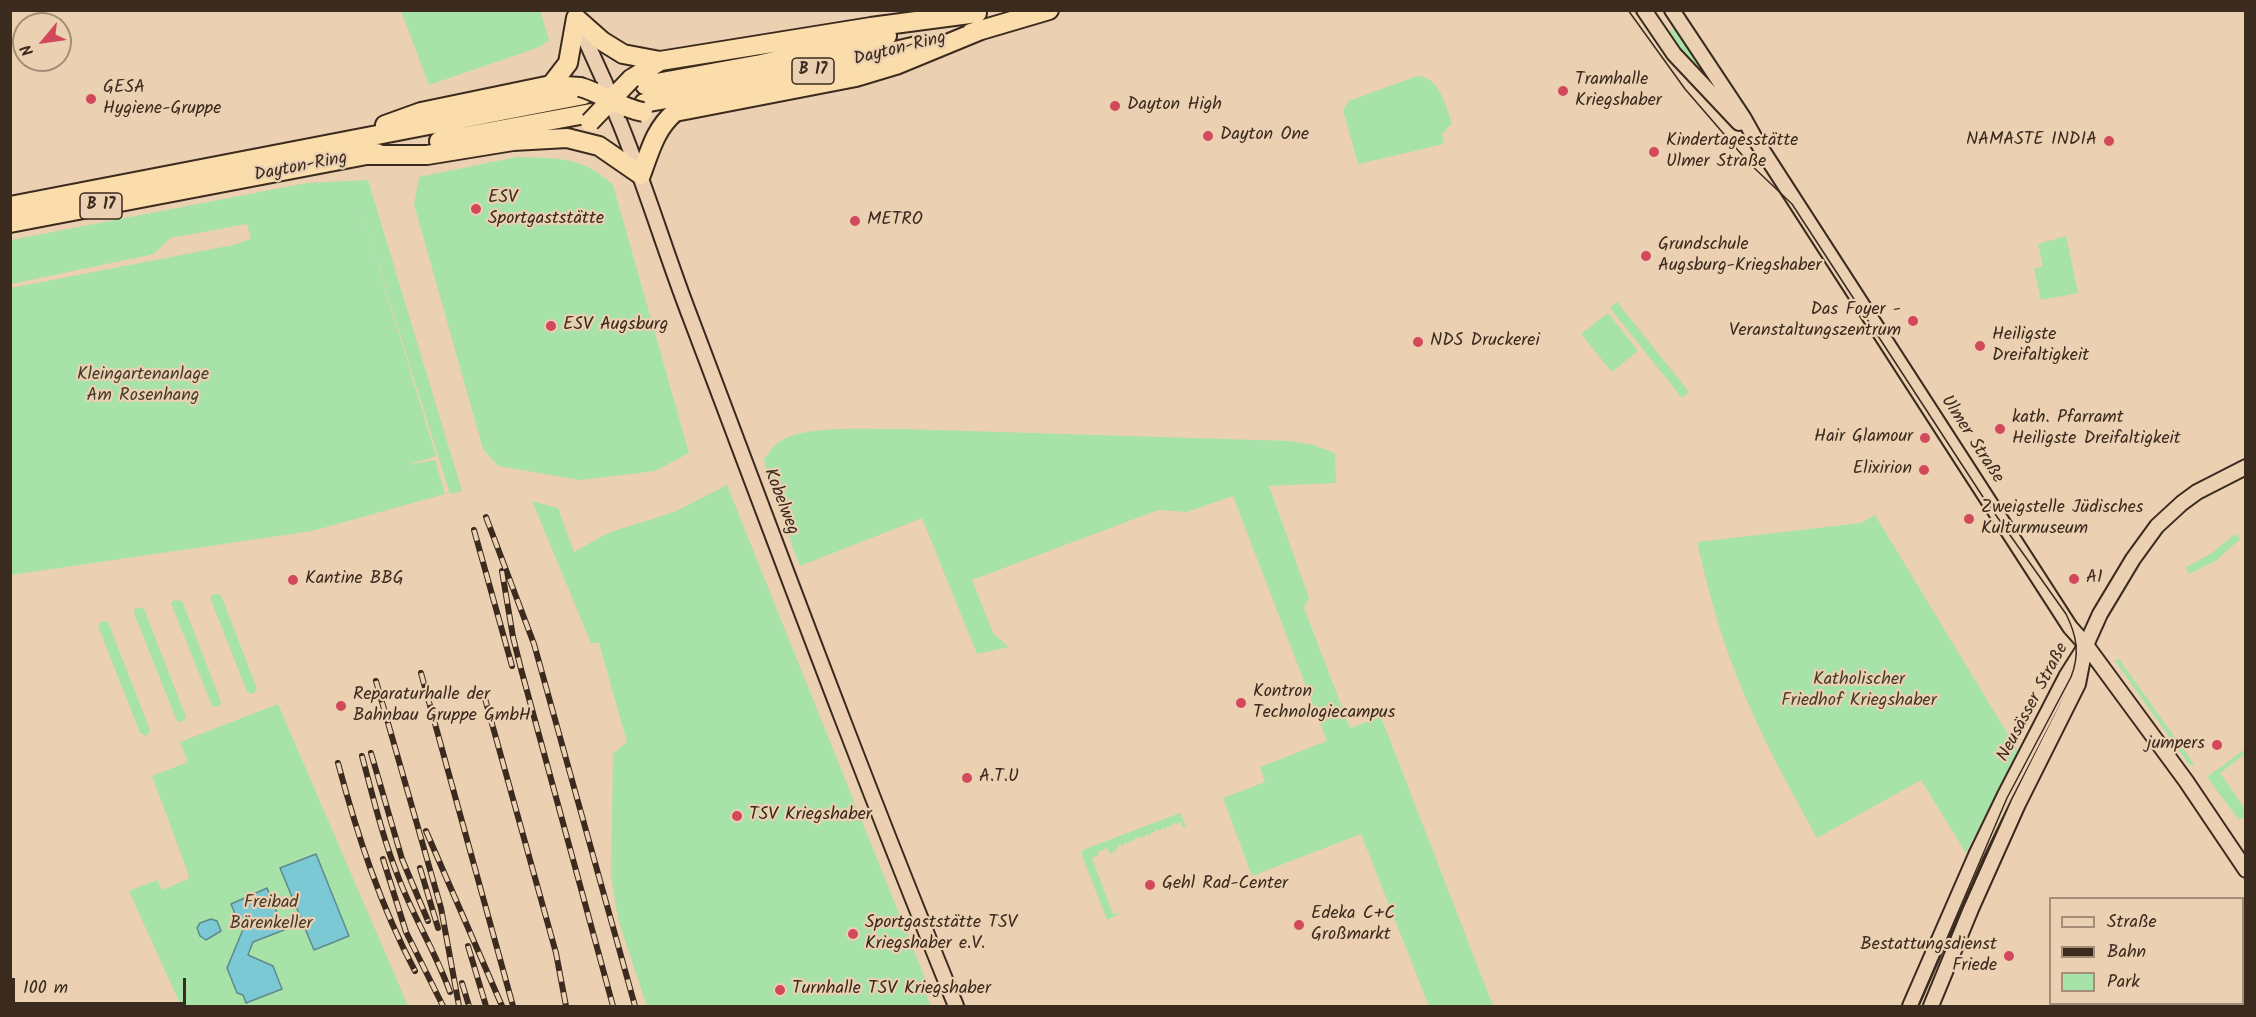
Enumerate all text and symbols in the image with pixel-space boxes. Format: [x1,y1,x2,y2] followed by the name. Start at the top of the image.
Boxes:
[12,12,72,72] north arrow
[852,28,948,72] street label: Dayton-Ring
[14,40,41,60] text: N
[792,58,834,84] road number: B 17
[1575,70,1662,112] place label: Tramhalle Kriegshaber
[103,78,221,121] place label: GESA Hygiene-Gruppe
[1556,84,1570,98] marker: Tramhalle Kriegshaber
[84,92,98,106] marker: GESA Hygiene-Gruppe
[1127,95,1222,117] place label: Dayton High
[1108,99,1122,113] marker: Dayton High
[1220,125,1309,147] place label: Dayton One
[1201,129,1215,143] marker: Dayton One
[1966,130,2097,152] place label: NAMASTE INDIA
[1666,131,1798,174] place label: Kindertagesstätte Ulmer Straße
[2102,134,2116,148] marker: NAMASTE INDIA
[1647,145,1661,159] marker: Kindertagesstätte Ulmer Straße
[253,148,349,188] street label: Dayton-Ring
[488,188,604,230] place label: ESV Sportgaststätte
[80,193,122,219] road number: B 17
[469,202,483,216] marker: ESV Sportgaststätte
[867,210,923,232] place label: METRO
[848,214,862,228] marker: METRO
[1658,235,1821,278] place label: Grundschule Augsburg-Kriegshaber
[1639,249,1653,263] marker: Grundschule Augsburg-Kriegshaber
[1729,300,1901,342] place label: Das Foyer - Veranstaltungszentrum
[1906,314,1920,328] marker: Das Foyer - Veranstaltungszentrum
[563,315,668,337] place label: ESV Augsburg
[544,319,558,333] marker: ESV Augsburg
[1992,325,2089,368] place label: Heiligste Dreifaltigkeit
[1430,331,1540,353] place label: NDS Druckerei
[1411,335,1425,349] marker: NDS Druckerei
[1973,339,1987,353] marker: Heiligste Dreifaltigkeit
[77,365,209,407] park label: Kleingartenanlage Am Rosenhang
[1935,392,2007,488] street label: Ulmer Straße
[2012,408,2181,450] place label: kath. Pfarramt Heiligste Dreifaltigkeit
[1993,422,2007,436] marker: kath. Pfarramt Heiligste Dreifaltigkeit
[1814,427,1913,449] place label: Hair Glamour
[1918,431,1932,445] marker: Hair Glamour
[1853,459,1912,481] place label: Elixirion
[1917,463,1931,477] marker: Elixirion
[757,466,803,538] street label: Kobelweg
[1981,498,2143,540] place label: Zweigstelle Jüdisches Kulturmuseum
[1962,512,1976,526] marker: Zweigstelle Jüdisches Kulturmuseum
[2086,568,2103,590] place label: A1
[305,569,404,591] place label: Kantine BBG
[2067,572,2081,586] marker: A1
[286,573,300,587] marker: Kantine BBG
[1994,640,2074,766] street label: Neusässer Straße
[1781,670,1937,712] park label: Katholischer Friedhof Kriegshaber
[1253,682,1395,724] place label: Kontron Technologiecampus
[353,685,531,728] place label: Reparaturhalle der Bahnbau Gruppe GmbH
[1234,696,1248,710] marker: Kontron Technologiecampus
[334,699,348,713] marker: Reparaturhalle der Bahnbau Gruppe GmbH
[2147,734,2205,756] place label: jumpers
[2210,738,2224,752] marker: jumpers
[979,767,1019,789] place label: A.T.U
[960,771,974,785] marker: A.T.U
[749,805,872,827] place label: TSV Kriegshaber
[730,809,744,823] marker: TSV Kriegshaber
[1162,874,1288,896] place label: Gehl Rad-Center
[1143,878,1157,892] marker: Gehl Rad-Center
[229,893,313,936] park label: Freibad Bärenkeller
[2049,897,2244,1005] legend
[1311,904,1395,946] place label: Edeka C+C Großmarkt
[2107,908,2157,937] text: Straße
[865,913,1017,956] place label: Sportgaststätte TSV Kriegshaber e.V.
[1292,918,1306,932] marker: Edeka C+C Großmarkt
[846,927,860,941] marker: Sportgaststätte TSV Kriegshaber e.V.
[1860,935,1997,978] place label: Bestattungsdienst Friede
[2107,938,2146,967] text: Bahn
[2002,949,2016,963] marker: Bestattungsdienst Friede
[15,966,189,1004] scale bar
[2107,968,2140,997] text: Park
[23,974,68,1003] text: 100 m
[792,979,991,1001] place label: Turnhalle TSV Kriegshaber
[773,983,787,997] marker: Turnhalle TSV Kriegshaber

